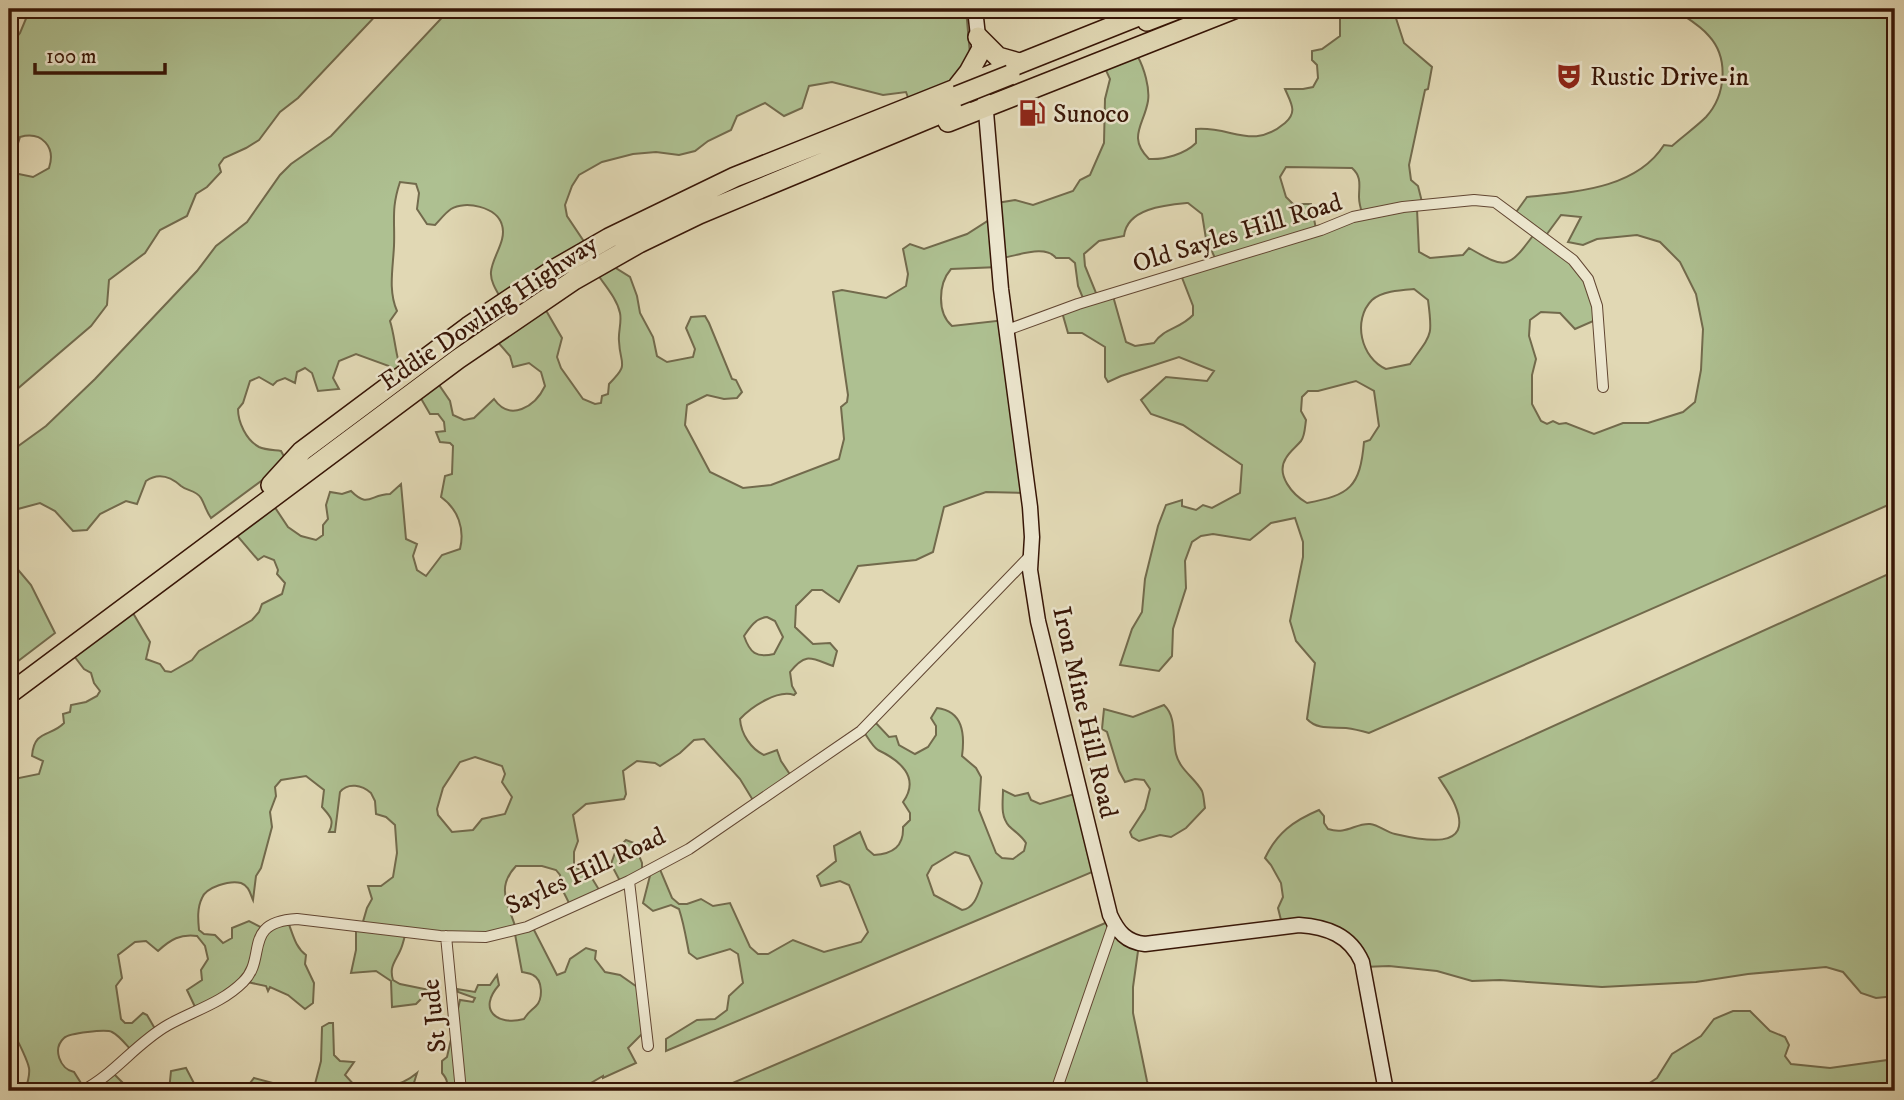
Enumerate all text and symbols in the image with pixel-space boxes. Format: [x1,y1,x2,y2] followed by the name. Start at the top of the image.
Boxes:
[35,32,164,76] scale bar
[46,44,97,70] text: 100 m
[1554,61,1584,91] theatre icon: Rustic Drive-in
[1590,61,1749,94] place label: Rustic Drive-in
[1017,98,1047,128] fuel station icon: Sunoco
[1053,98,1129,131] place label: Sunoco
[1129,186,1346,281] street label: Old Sayles Hill Road
[373,228,605,399] street label: Eddie Dowling Highway
[1044,603,1125,821] street label: Iron Mine Hill Road
[500,820,671,923] street label: Sayles Hill Road
[414,977,455,1054] street label: St Jude

